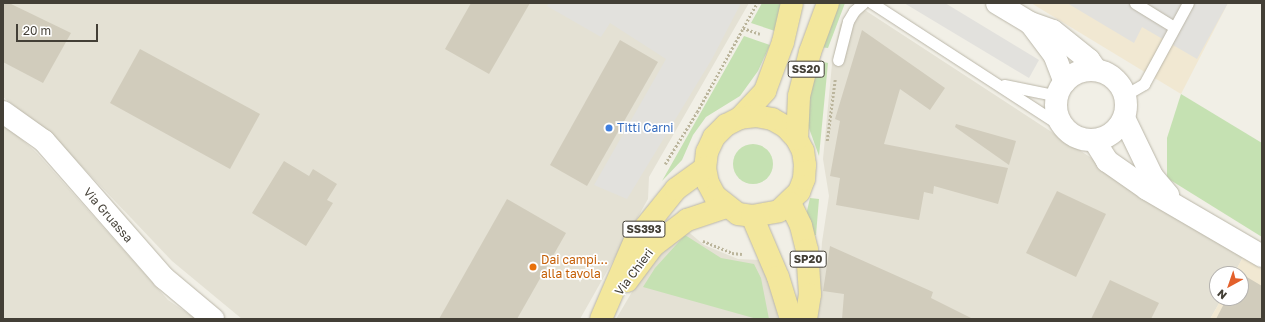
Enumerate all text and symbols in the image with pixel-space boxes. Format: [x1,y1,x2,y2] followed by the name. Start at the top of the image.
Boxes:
[18,16,100,42] scale bar
[23,23,51,38] text: 20 m
[787,60,825,78] road number: SS20
[617,121,674,135] place label: Titti Carni
[604,123,614,133] marker: Titti Carni
[80,185,136,245] street label: Via Gruassa
[622,220,666,238] road number: SS393
[612,246,656,298] street label: Via Chieri
[789,250,827,268] road number: SP20
[541,253,608,281] place label: Dai campi... alla tavola
[528,262,538,272] marker: Dai campi... alla tavola
[1209,266,1249,306] north arrow
[1214,287,1229,302] text: N

